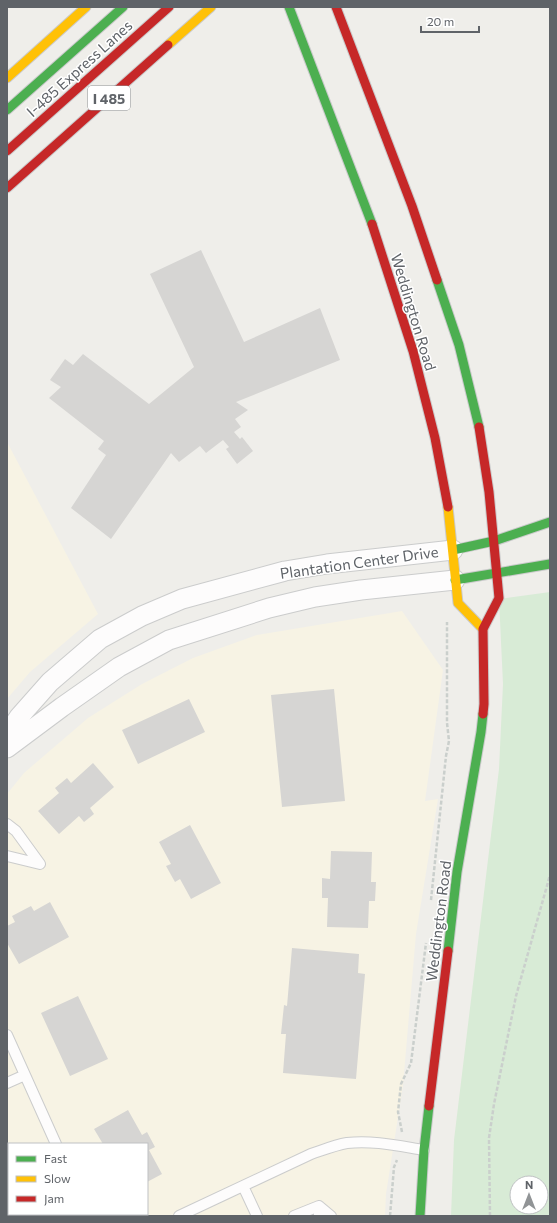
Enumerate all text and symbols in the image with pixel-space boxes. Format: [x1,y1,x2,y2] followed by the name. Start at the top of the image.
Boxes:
[421,8,479,34] scale bar
[427,14,454,28] text: 20 m
[23,16,136,120] street label: I-485 Express Lanes
[88,86,130,110] road number: I 485
[388,251,440,373] street label: Weddington Road
[279,542,440,582] street label: Plantation Center Drive
[422,860,454,982] street label: Weddington Road
[8,1143,148,1215] legend
[44,1151,67,1165] text: Fast
[44,1171,71,1185] text: Slow
[509,1175,549,1215] north arrow
[525,1178,533,1191] text: N
[44,1191,64,1206] text: Jam

